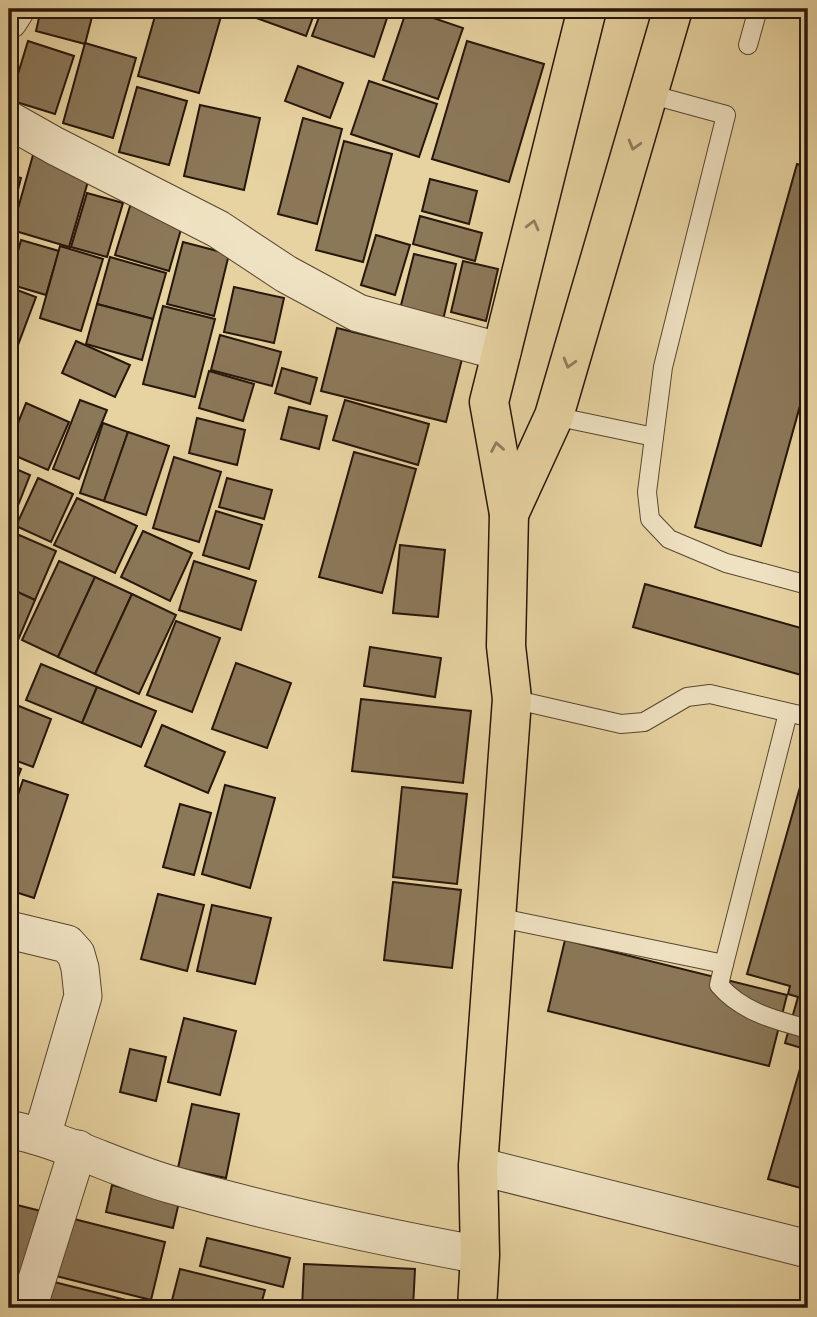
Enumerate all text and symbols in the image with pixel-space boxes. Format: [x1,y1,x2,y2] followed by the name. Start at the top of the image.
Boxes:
[627,139,642,151] one-way arrow
[525,219,539,231] one-way arrow
[563,357,578,369] one-way arrow
[490,441,505,453] one-way arrow

